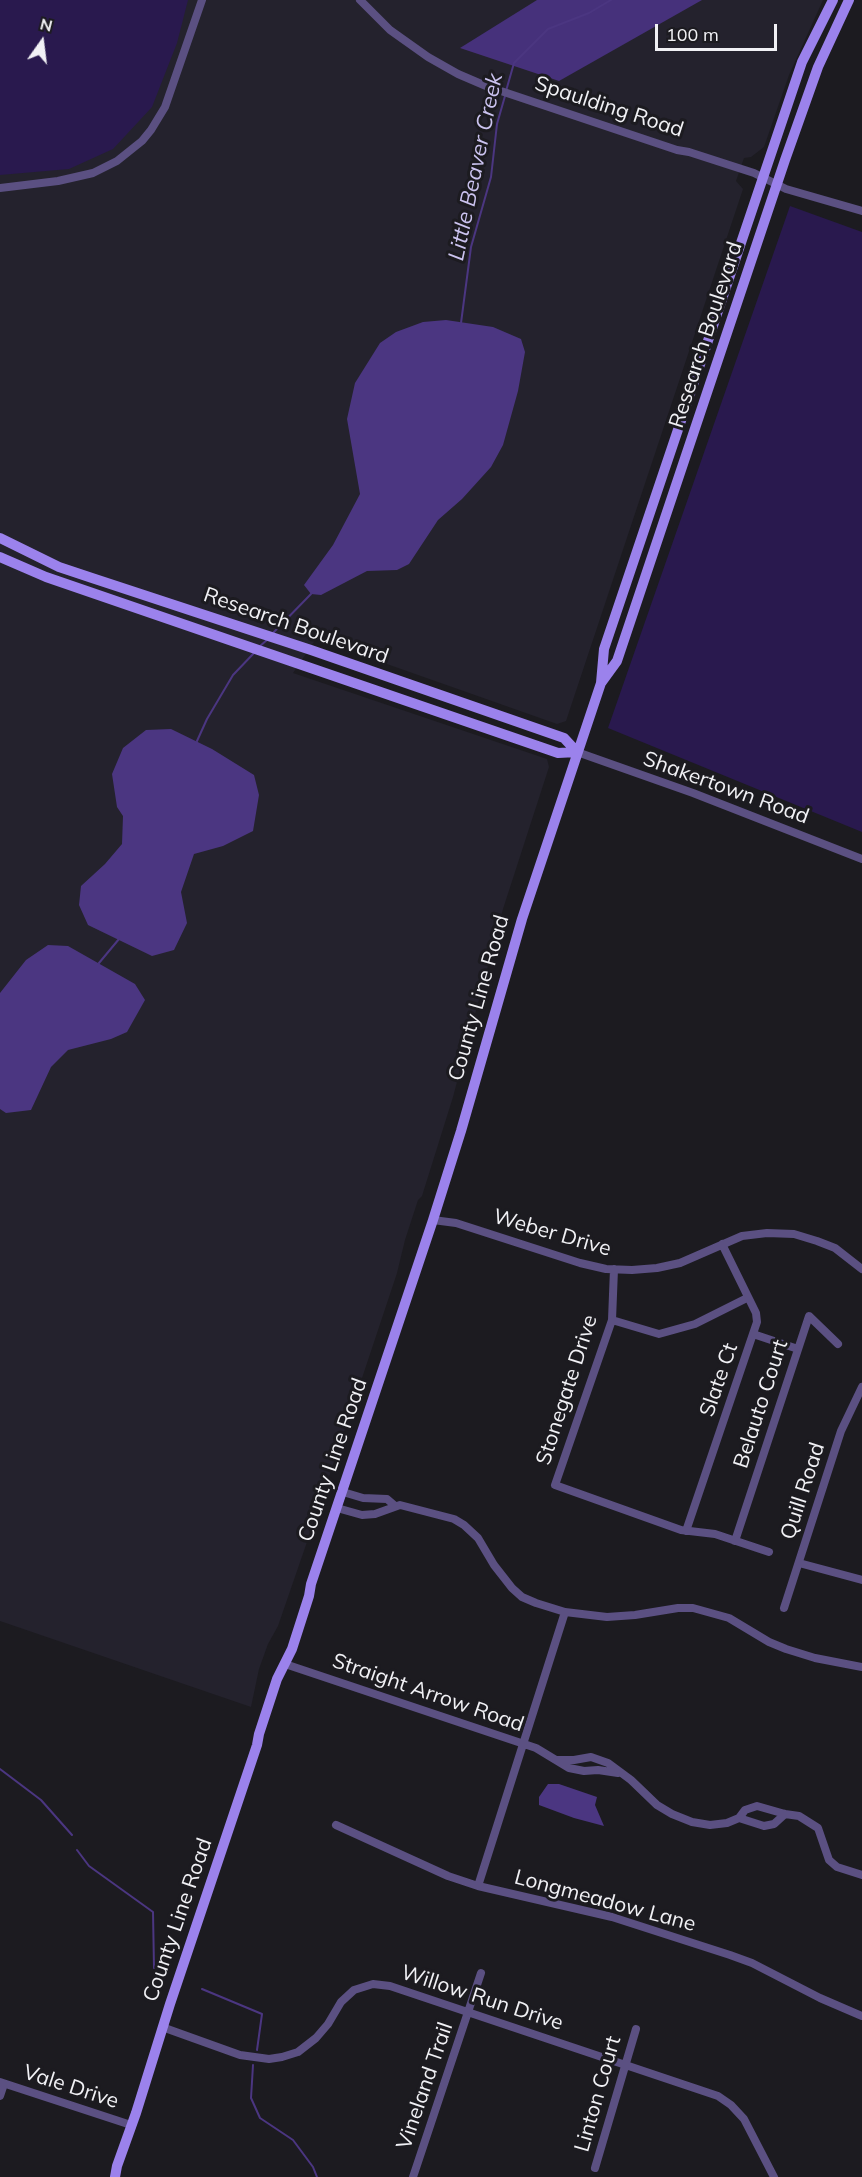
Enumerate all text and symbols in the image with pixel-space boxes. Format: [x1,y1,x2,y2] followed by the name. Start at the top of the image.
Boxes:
[12,12,72,72] north arrow
[658,12,780,50] scale bar
[38,13,55,36] text: N
[666,23,719,46] text: 100 m
[443,71,509,263] water label: Little Beaver Creek
[531,71,687,143] street label: Spaulding Road
[664,239,748,431] street label: Research Boulevard
[200,582,392,670] street label: Research Boulevard
[640,746,812,830] street label: Shakertown Road
[443,912,515,1084] street label: County Line Road
[490,1204,614,1262] street label: Weber Drive
[531,1312,603,1468] street label: Stonegate Drive
[728,1337,794,1471] street label: Belauto Court
[695,1340,743,1420] street label: Slate Ct
[293,1375,373,1545] street label: County Line Road
[776,1439,830,1543] street label: Quill Road
[329,1648,527,1738] street label: Straight Arrow Road
[138,1835,218,2005] street label: County Line Road
[512,1865,698,1937] street label: Longmeadow Lane
[398,1960,566,2036] street label: Willow Run Drive
[392,2019,458,2153] street label: Vineland Trail
[569,2033,627,2155] street label: Linton Court
[20,2060,122,2114] street label: Vale Drive

